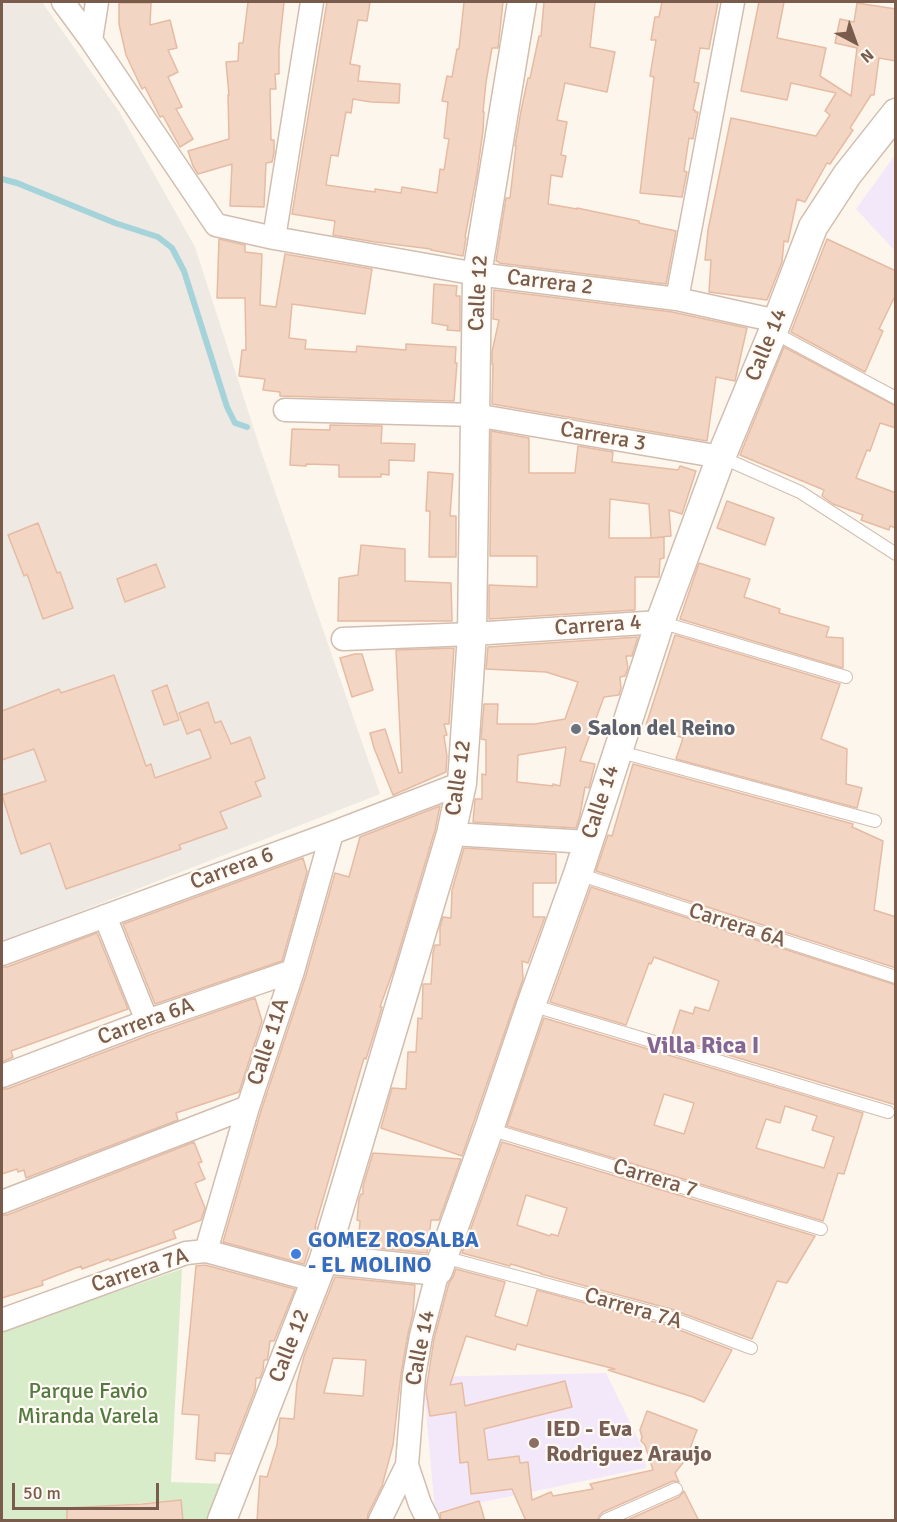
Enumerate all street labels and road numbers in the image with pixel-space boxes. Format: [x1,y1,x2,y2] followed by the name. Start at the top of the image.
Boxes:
[464,254,494,332] street label: Calle 12
[505,265,595,301] street label: Carrera 2
[740,305,794,385] street label: Calle 14
[558,416,648,458] street label: Carrera 3
[554,610,642,642] street label: Carrera 4
[441,738,477,818] street label: Calle 12
[577,762,625,842] street label: Calle 14
[187,842,277,896] street label: Carrera 6
[685,898,789,954] street label: Carrera 6A
[94,992,198,1052] street label: Carrera 6A
[243,995,295,1089] street label: Calle 11A
[610,1154,700,1204] street label: Carrera 7
[88,1243,192,1299] street label: Carrera 7A
[581,1282,685,1336] street label: Carrera 7A
[264,1306,316,1386] street label: Calle 12
[401,1308,441,1388] street label: Calle 14

